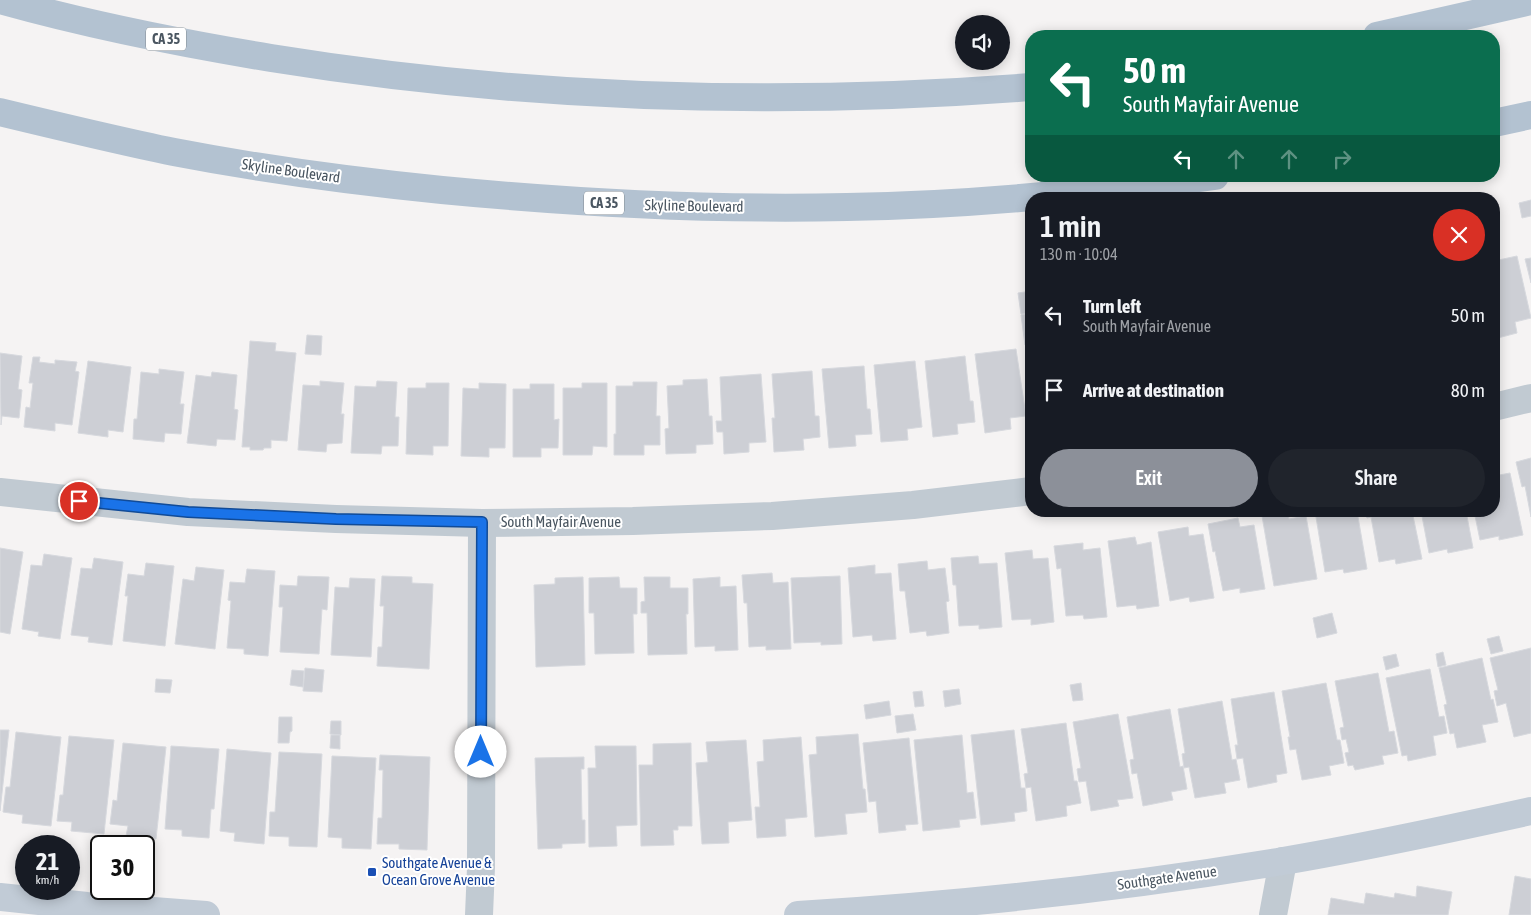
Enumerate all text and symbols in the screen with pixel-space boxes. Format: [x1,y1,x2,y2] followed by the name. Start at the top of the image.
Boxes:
[955,15,1010,70] map controls
[955,15,1010,70] button: sound
[146,28,186,50] road number: CA 35
[1040,50,1105,115] icon: left
[1123,50,1186,90] text: 50 m
[1123,91,1299,117] text: South Mayfair Avenue
[1169,145,1197,173] icon: left
[1222,145,1250,173] icon: ahead
[1275,145,1303,173] icon: ahead
[1328,145,1356,173] icon: right
[241,155,341,186] street label: Skyline Boulevard
[584,192,624,214] road number: CA 35
[644,196,744,215] street label: Skyline Boulevard
[1040,209,1101,243] text: 1 min
[1433,209,1485,261] button: close
[1040,245,1118,263] text: 130 m · 10:04
[1083,295,1141,317] text: Turn left
[1040,301,1068,329] icon: left
[1451,304,1485,326] text: 50 m
[1083,317,1211,335] text: South Mayfair Avenue
[1040,376,1068,404] icon: arrive
[1083,379,1224,401] text: Arrive at destination
[1451,379,1485,401] text: 80 m
[1040,449,1258,507] button: Exit
[1268,449,1485,507] button: Share
[58,480,100,522] pin
[65,487,93,515] icon: arrive
[501,513,621,530] street label: South Mayfair Avenue
[454,725,506,777] position arrow
[90,835,155,900] speed limit sign: 30
[36,847,59,875] text: 21
[382,854,495,888] place label: Southgate Avenue & Ocean Grove Avenue
[1116,862,1218,893] street label: Southgate Avenue
[366,866,378,878] marker: Southgate Avenue & Ocean Grove Avenue
[36,873,59,887] text: km/h

